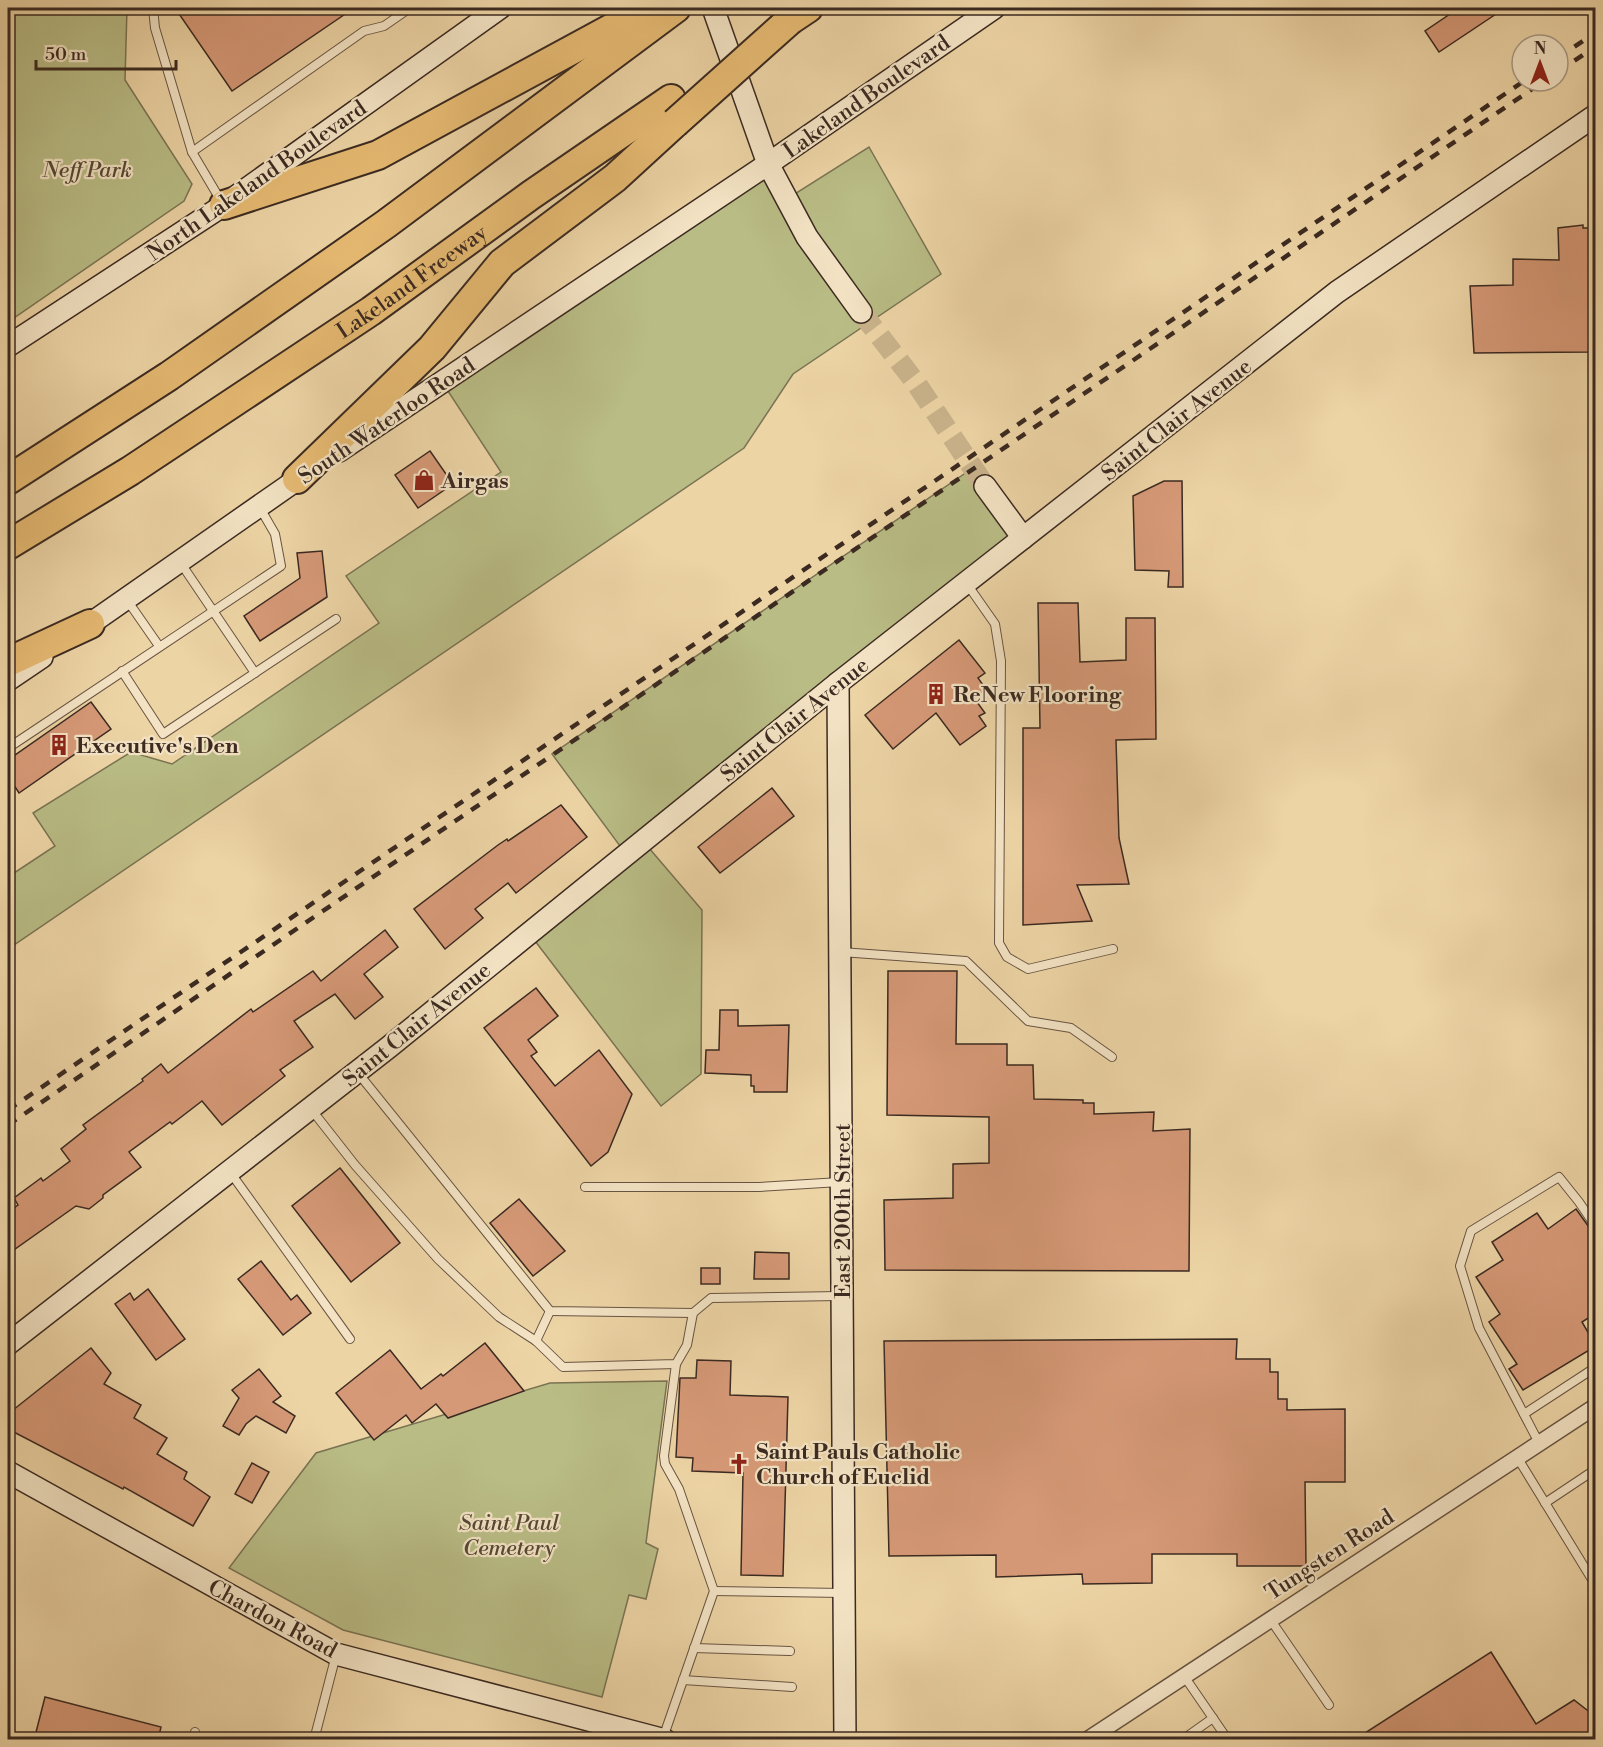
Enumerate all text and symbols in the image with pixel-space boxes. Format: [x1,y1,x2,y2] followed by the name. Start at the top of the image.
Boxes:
[778,29,956,165] street label: Lakeland Boulevard
[36,33,176,71] scale bar
[1510,33,1570,93] north arrow
[1534,39,1547,59] text: N
[45,43,87,66] text: 50 m
[142,95,372,267] street label: North Lakeland Boulevard
[41,157,132,184] park label: Neff Park
[332,219,493,345] street label: Lakeland Freeway
[293,352,481,490] street label: South Waterloo Road
[1096,353,1257,487] street label: Saint Clair Avenue
[412,468,436,492] shop icon: Airgas
[440,468,509,495] place label: Airgas
[715,652,875,788] street label: Saint Clair Avenue
[924,682,948,706] building icon: ReNew Flooring
[953,682,1122,709] place label: ReNew Flooring
[47,733,71,757] building icon: Executive's Den
[76,733,239,760] place label: Executive's Den
[337,957,497,1093] street label: Saint Clair Avenue
[830,1123,857,1299] street label: East 200th Street
[756,1439,961,1491] place label: Saint Pauls Catholic Church of Euclid
[727,1452,751,1476] church icon: Saint Pauls Catholic Church of Euclid
[1260,1503,1400,1607] street label: Tungsten Road
[459,1510,559,1562] park label: Saint Paul Cemetery
[203,1574,342,1665] street label: Chardon Road

